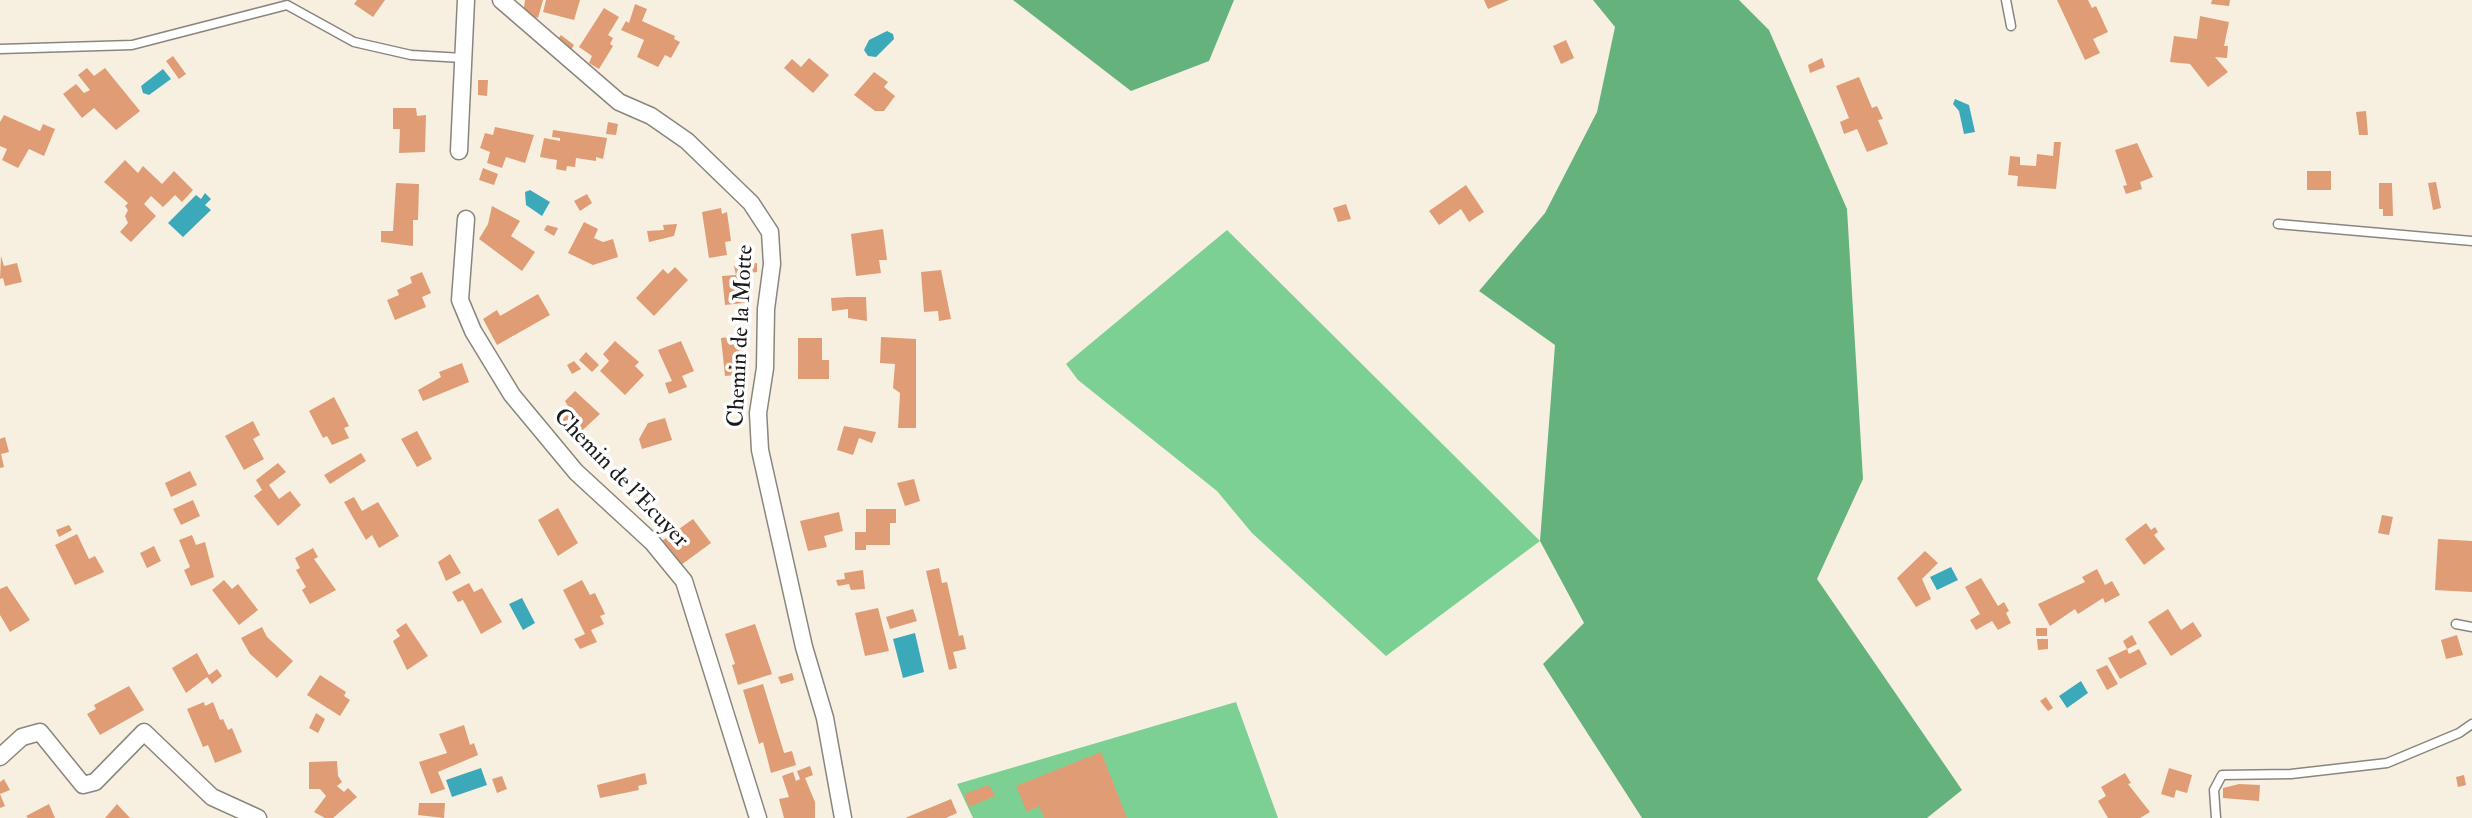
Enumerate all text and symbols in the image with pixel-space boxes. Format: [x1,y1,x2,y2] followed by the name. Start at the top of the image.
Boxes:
[723,244,761,428] street label: Chemin de la Motte
[547,404,693,554] street label: Chemin de l'Ecuyer

